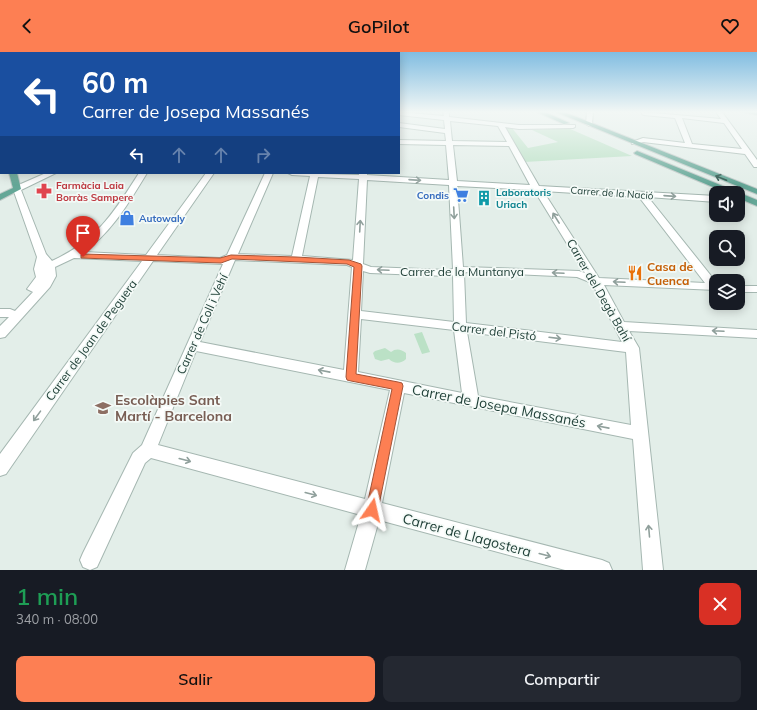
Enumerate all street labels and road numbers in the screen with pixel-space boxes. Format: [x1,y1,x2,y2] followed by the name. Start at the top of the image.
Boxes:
[570,184,654,202] street label: Carrer de la Nació
[564,236,635,345] street label: Carrer del Degà Bahí
[400,264,524,279] street label: Carrer de la Muntanya
[173,270,231,377] street label: Carrer de Coll i Vehí
[42,277,140,403] street label: Carrer de Joan de Peguera
[451,318,537,344] street label: Carrer del Pistó
[410,380,588,432] street label: Carrer de Josepa Massanés
[401,509,533,561] street label: Carrer de Llagostera

